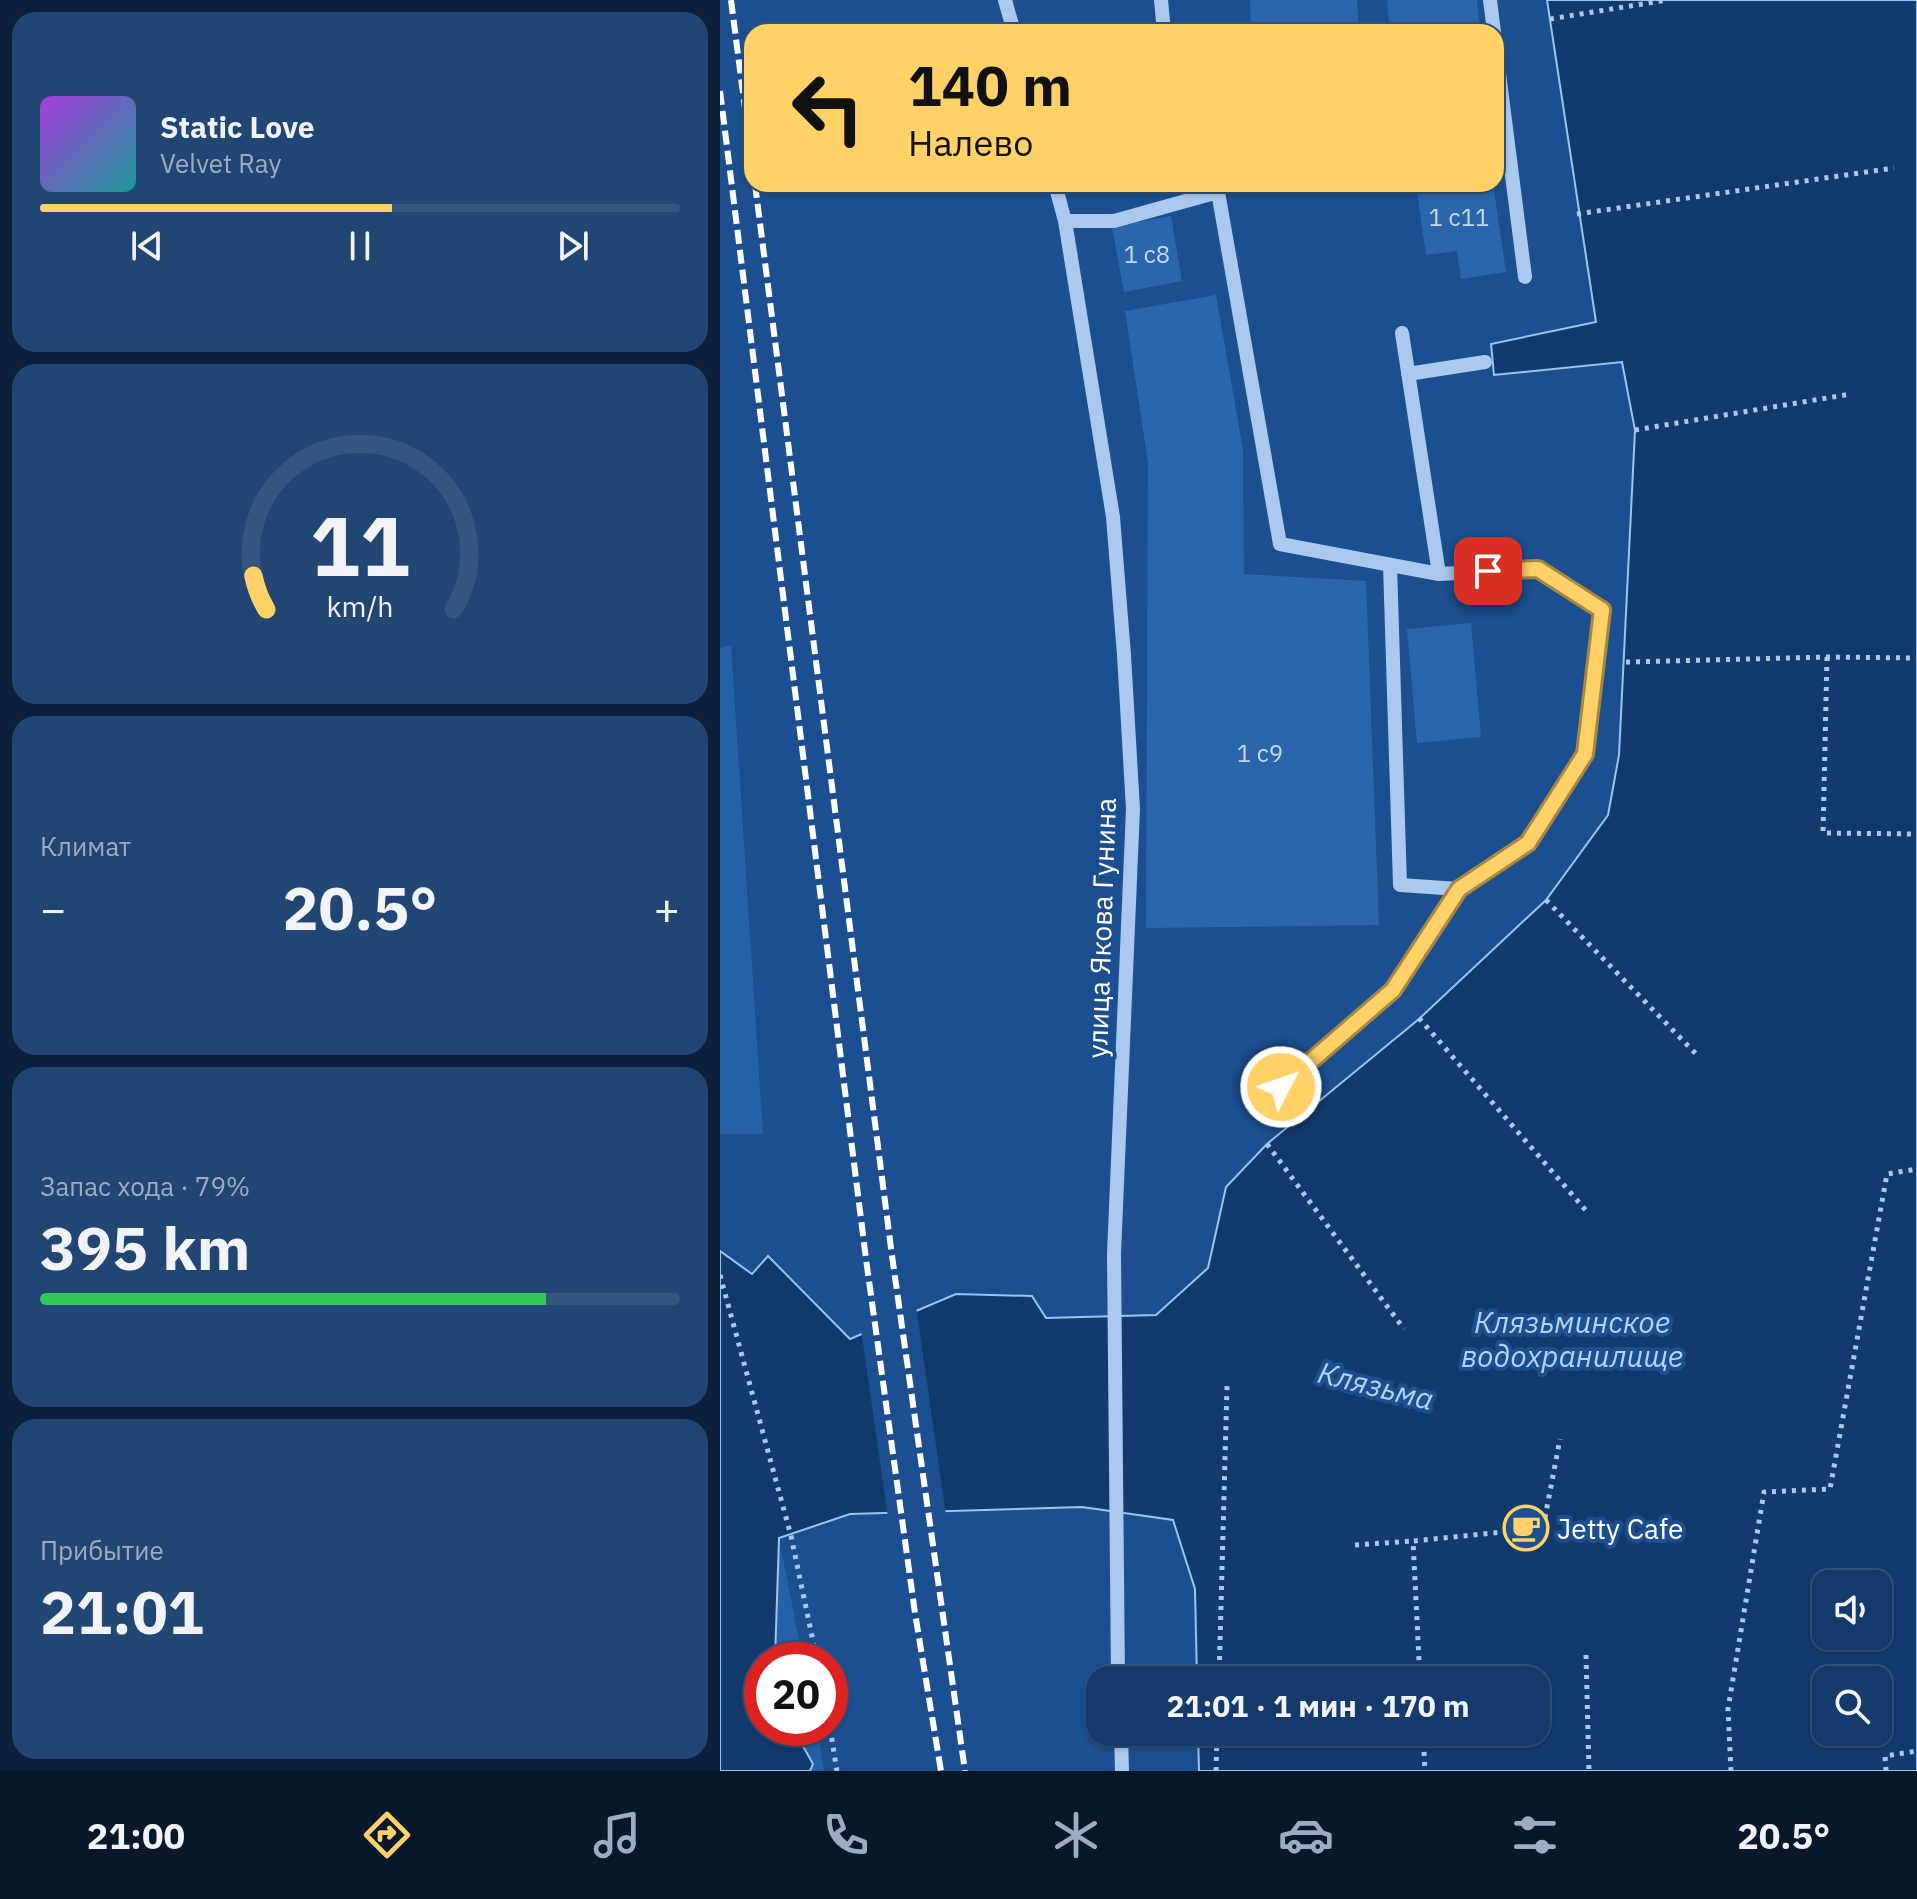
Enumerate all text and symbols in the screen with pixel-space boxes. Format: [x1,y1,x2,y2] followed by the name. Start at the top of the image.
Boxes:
[908,49,1072,121] text: 140 m
[776,56,880,160] icon: left
[160,107,315,146] text: Static Love
[908,119,1033,166] text: Налево
[160,146,281,180] text: Velvet Ray
[1429,201,1489,233] house number: 1 с11
[125,224,169,268] icon: previous
[338,224,382,268] icon: pause
[551,224,595,268] icon: next
[1124,238,1170,270] house number: 1 с8
[310,490,410,598] text: 11
[1454,537,1522,605] pin
[1466,549,1510,593] icon: arrive
[326,588,394,625] text: km/h
[1237,737,1283,769] house number: 1 с9
[1078,797,1124,1059] street label: улица Якова Гунина
[40,829,131,863] text: Климат
[283,868,437,947] text: 20.5°
[40,880,66,937] text: −
[654,880,680,937] text: +
[1239,1045,1323,1129] position arrow
[40,1169,250,1203] text: Запас хода · 79%
[40,1208,250,1287] text: 395 km
[1461,1302,1683,1375] water label: Клязьминское водохранилище
[1314,1352,1438,1418] water label: Клязьма
[1502,1504,1550,1552] cafe icon: Jetty Cafe
[1557,1510,1683,1547] place label: Jetty Cafe
[40,1533,164,1567] text: Прибытие
[1812,1570,1892,1746] map controls
[1812,1570,1892,1650] button: sound
[40,1572,204,1651] text: 21:01
[744,1642,848,1746] speed limit sign: 20
[1812,1666,1892,1746] button: search
[1166,1686,1470,1725] text: 21:01 · 1 мин · 170 m
[359,1807,415,1863] icon: directions
[589,1807,645,1863] icon: music
[818,1807,874,1863] icon: phone
[1048,1807,1104,1863] icon: climate
[1278,1807,1334,1863] icon: car
[1507,1807,1563,1863] icon: filters
[87,1812,185,1859] text: 21:00
[1737,1812,1830,1859] text: 20.5°

